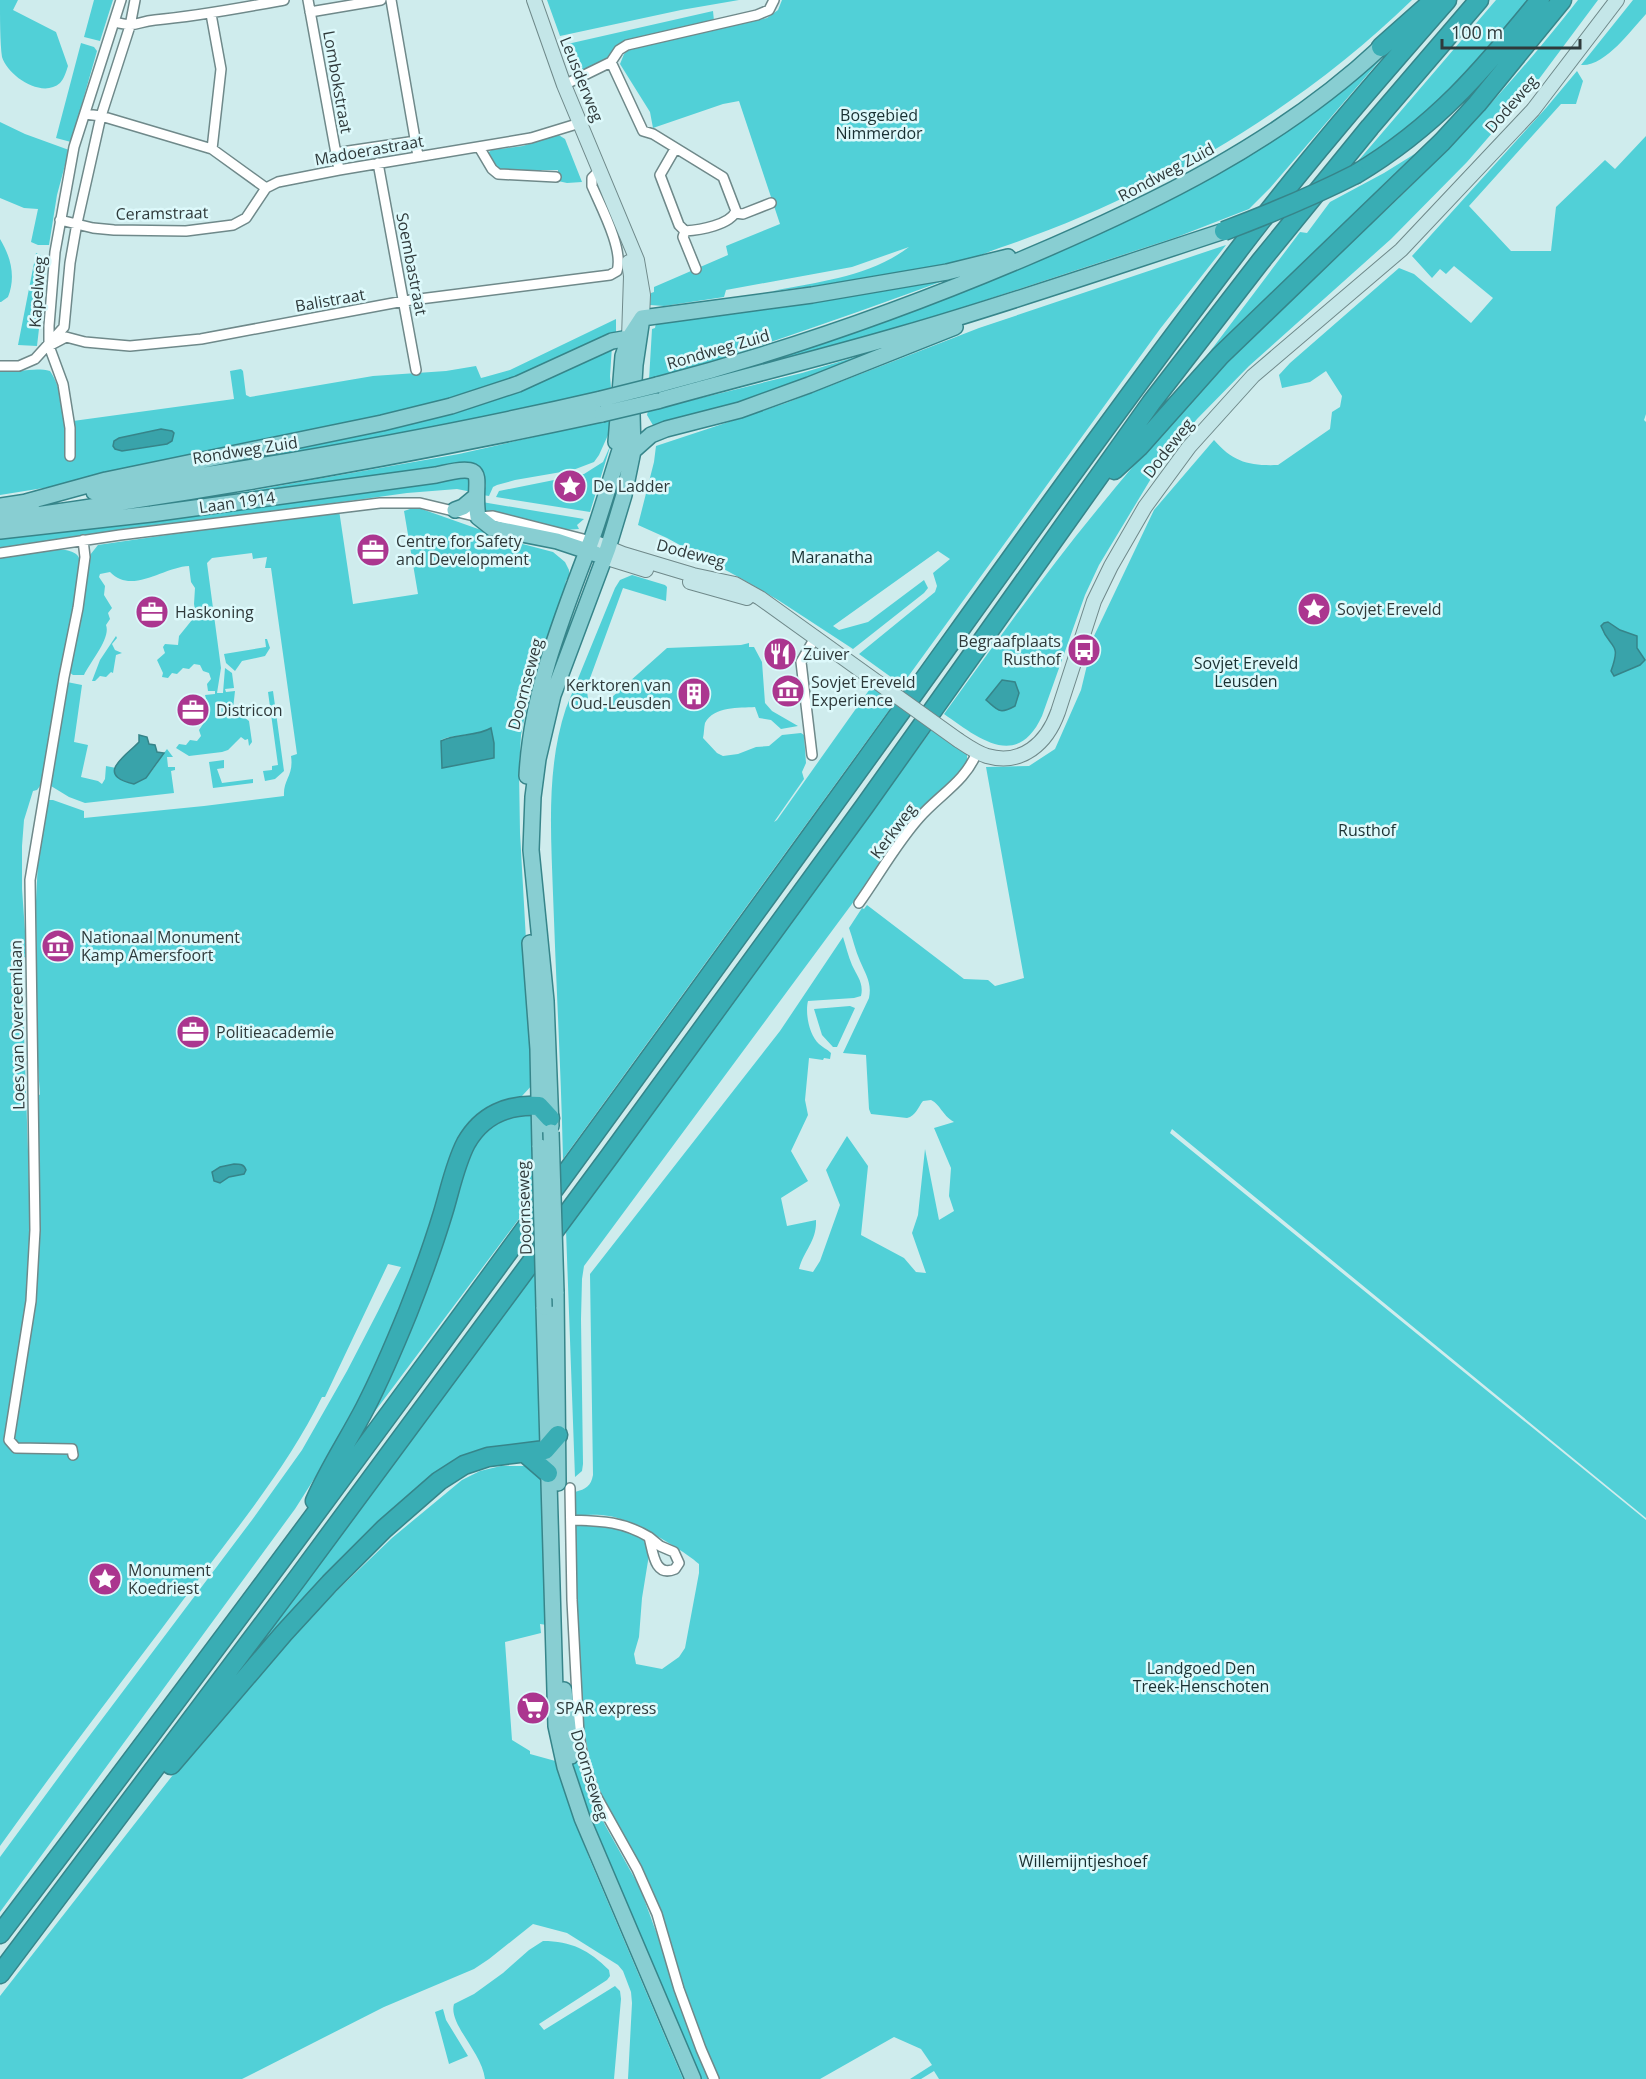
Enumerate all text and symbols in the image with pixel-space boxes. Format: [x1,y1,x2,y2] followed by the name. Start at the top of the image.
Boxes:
[1442,12,1580,50] scale bar
[1451,20,1503,44] text: 100 m
[318,29,358,135] street label: Lombokstraat
[555,33,609,125] street label: Leusderweg
[1480,70,1542,138] street label: Dodeweg
[835,104,923,144] park label: Bosgebied Nimmerdor
[313,130,426,170] street label: Madoerastraat
[1114,137,1218,207] street label: Rondweg Zuid
[115,201,209,225] street label: Ceramstraat
[391,211,433,318] street label: Soembastraat
[24,255,50,328] street label: Kapelweg
[293,283,367,317] street label: Balistraat
[664,324,772,374] street label: Rondweg Zuid
[1138,413,1198,482] street label: Dodeweg
[191,431,299,469] street label: Rondweg Zuid
[552,468,588,504] place icon: De Ladder
[593,475,671,497] place label: De Ladder
[197,486,277,518] street label: Laan 1914
[396,530,529,570] place label: Centre for Safety and Development
[355,532,391,568] office icon: Centre for Safety and Development
[654,533,728,573] street label: Dodeweg
[791,546,873,568] park label: Maranatha
[1296,591,1332,627] place icon: Sovjet Ereveld
[134,594,170,630] office icon: Haskoning
[1337,598,1442,620] place label: Sovjet Ereveld
[175,601,254,623] place label: Haskoning
[958,630,1063,670] place label: Begraafplaats Rusthof
[1066,632,1102,668] bus stop icon: Begraafplaats Rusthof
[502,636,548,732] street label: Doornseweg
[762,636,798,672] restaurant icon: Zuiver
[803,643,850,665] place label: Zuiver
[1194,652,1298,692] park label: Sovjet Ereveld Leusden
[811,671,916,711] place label: Sovjet Ereveld Experience
[770,673,806,709] museum icon: Sovjet Ereveld Experience
[566,674,671,714] place label: Kerktoren van Oud-Leusden
[676,676,712,712] building icon: Kerktoren van Oud-Leusden
[175,692,211,728] office icon: Districon
[216,699,283,721] place label: Districon
[865,799,921,863] street label: Kerkweg
[1338,819,1398,841] park label: Rusthof
[81,926,240,966] place label: Nationaal Monument Kamp Amersfoort
[40,928,76,964] museum icon: Nationaal Monument Kamp Amersfoort
[5,940,29,1110] street label: Loes van Overeemlaan
[175,1014,211,1050] office icon: Politieacademie
[216,1021,334,1043] place label: Politieacademie
[511,1160,537,1255] street label: Doornseweg
[128,1559,211,1599] place label: Monument Koedriest
[87,1561,123,1597] place icon: Monument Koedriest
[1133,1657,1269,1697] park label: Landgoed Den Treek-Henschoten
[515,1690,551,1726] supermarket icon: SPAR express
[556,1697,656,1719] place label: SPAR express
[566,1727,614,1823] street label: Doornseweg
[1019,1850,1149,1872] park label: Willemijntjeshoef

